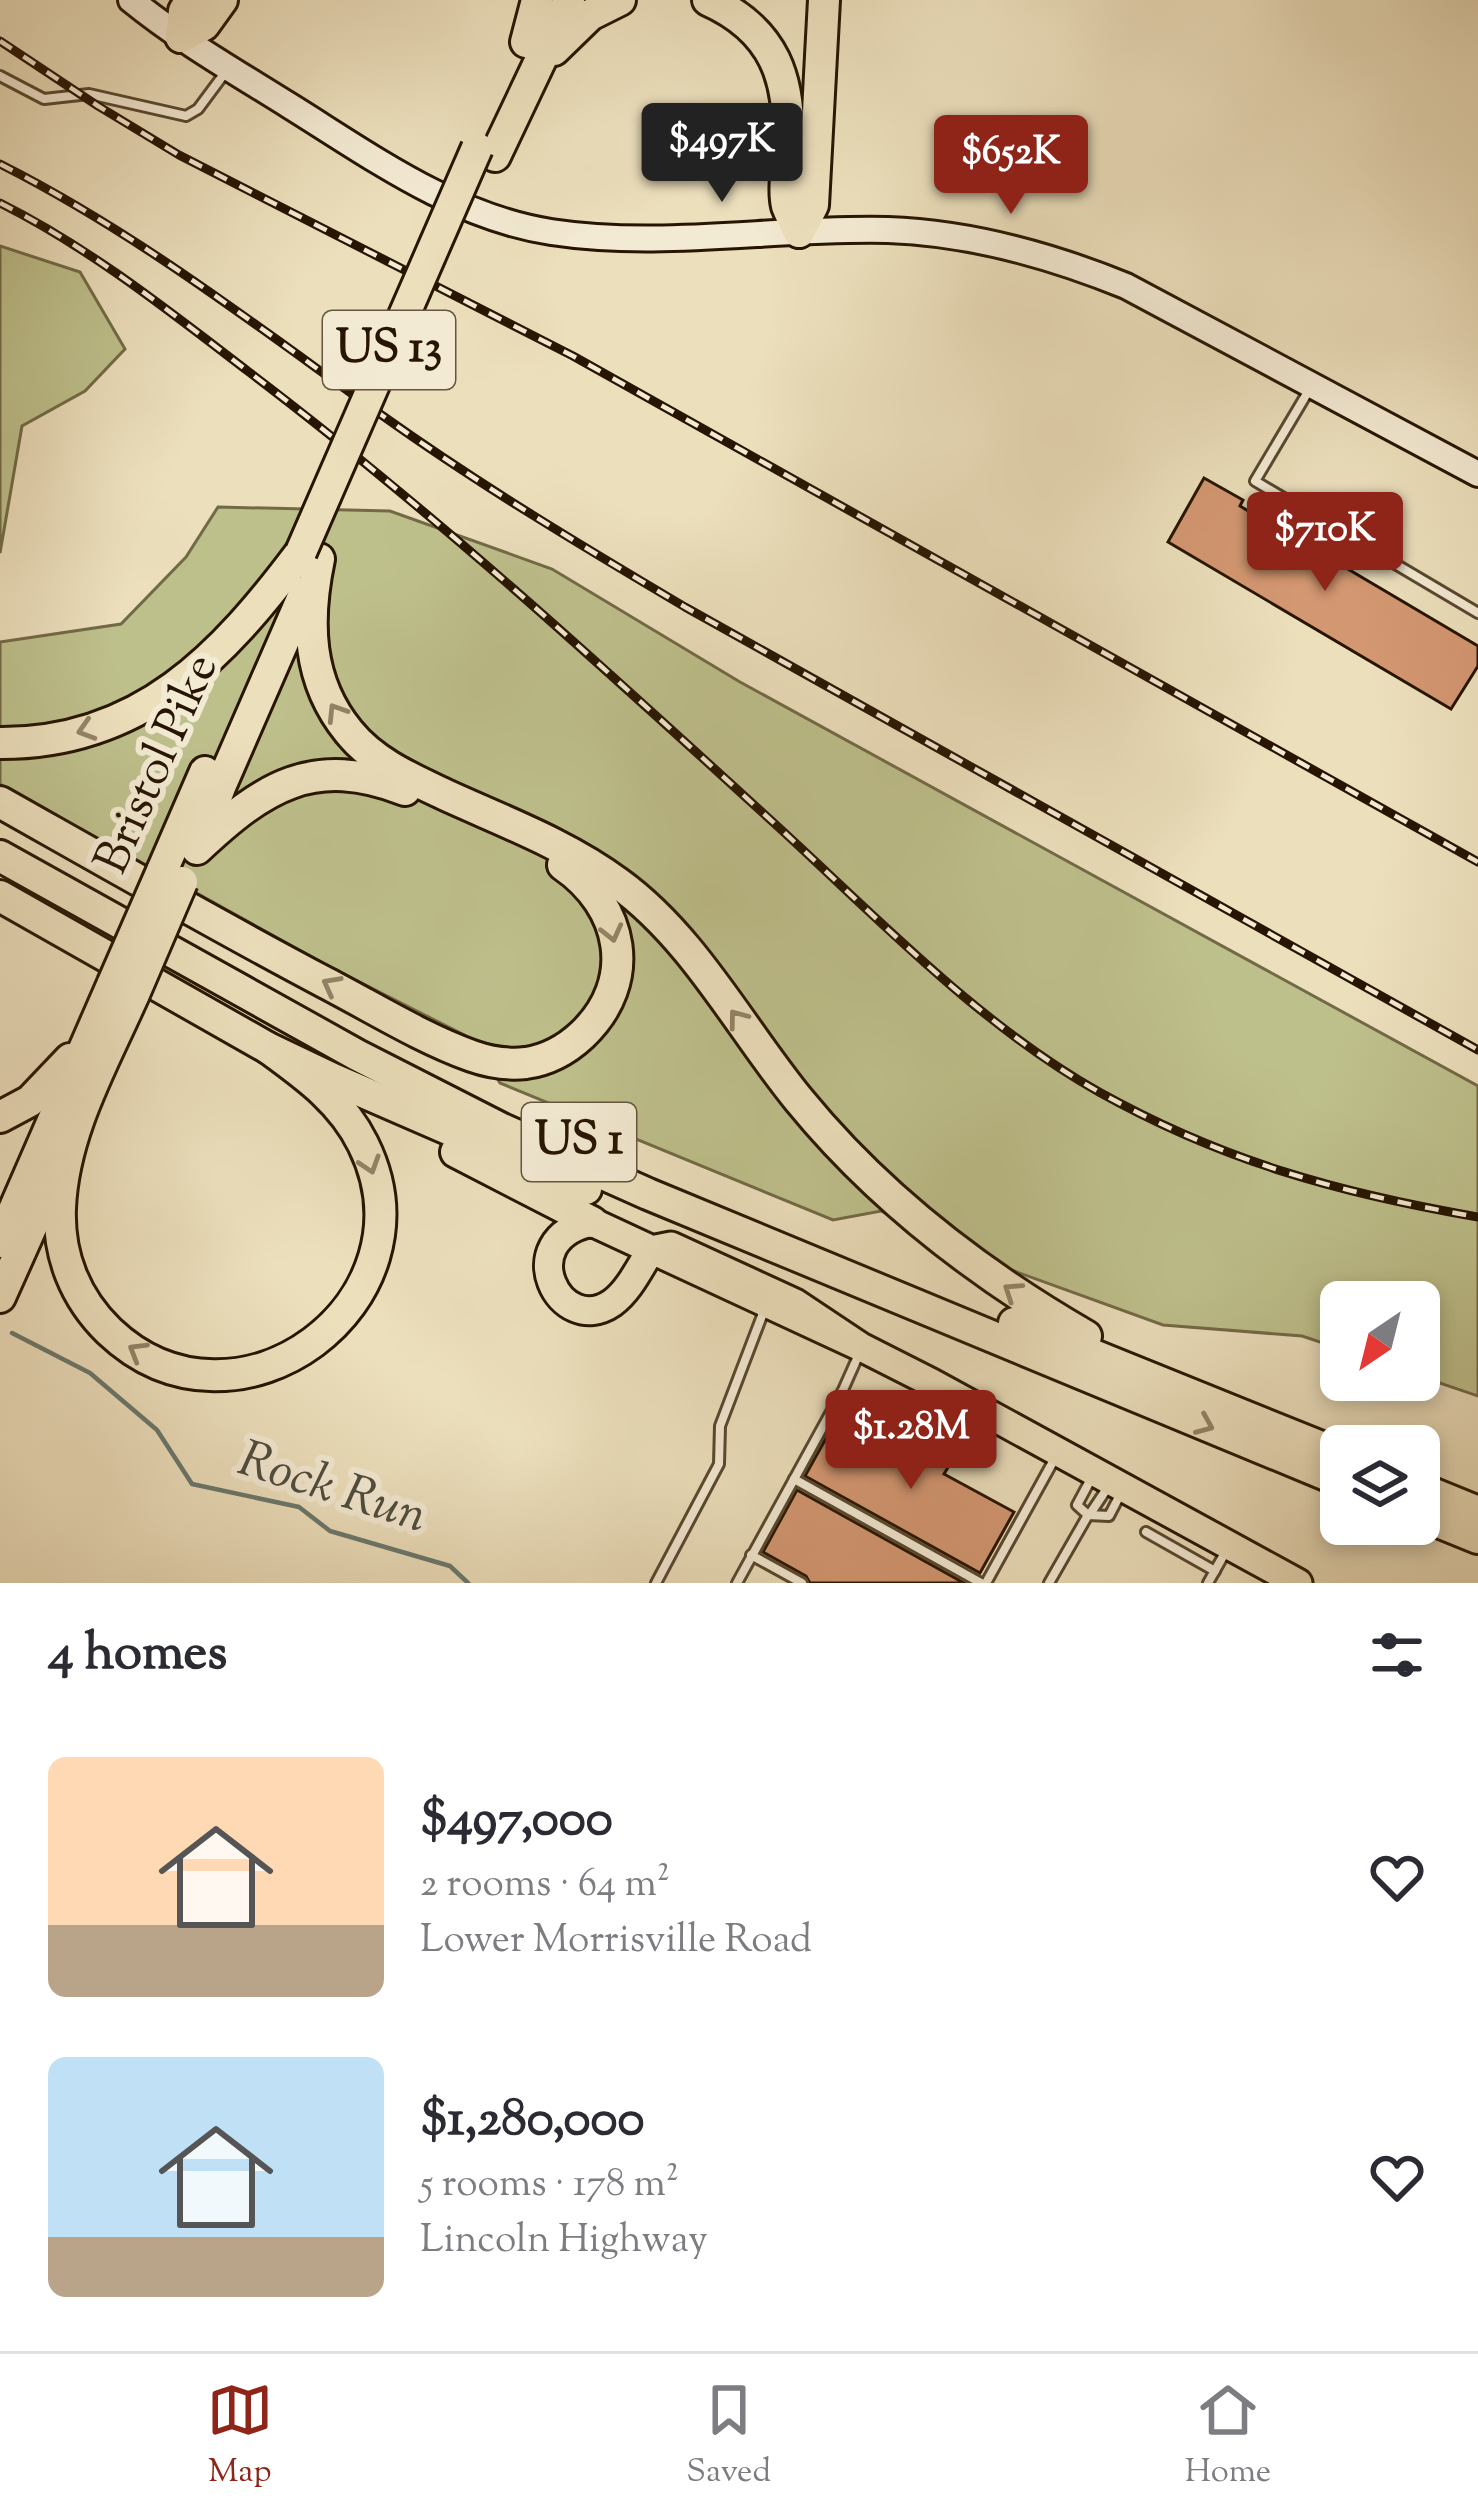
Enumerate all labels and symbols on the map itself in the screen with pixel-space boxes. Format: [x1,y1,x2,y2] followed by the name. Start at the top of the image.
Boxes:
[638,103,806,205] pin: $497K
[927,115,1095,217] pin: $652K
[323,311,455,389] road number: US 13
[1241,492,1409,594] pin: $710K
[80,644,238,886] street label: Bristol Pike
[328,703,350,725] one-way arrow
[76,716,97,741] one-way arrow
[598,922,623,942] one-way arrow
[322,976,343,999] one-way arrow
[730,1010,752,1031] one-way arrow
[522,1103,636,1181] road number: US 1
[356,1154,381,1175] one-way arrow
[1320,1281,1440,1401] north arrow
[1004,1283,1026,1305] one-way arrow
[128,1342,150,1365] one-way arrow
[813,1390,1009,1492] pin: $1.28M
[1193,1411,1214,1435] one-way arrow
[228,1425,436,1555] water label: Rock Run

